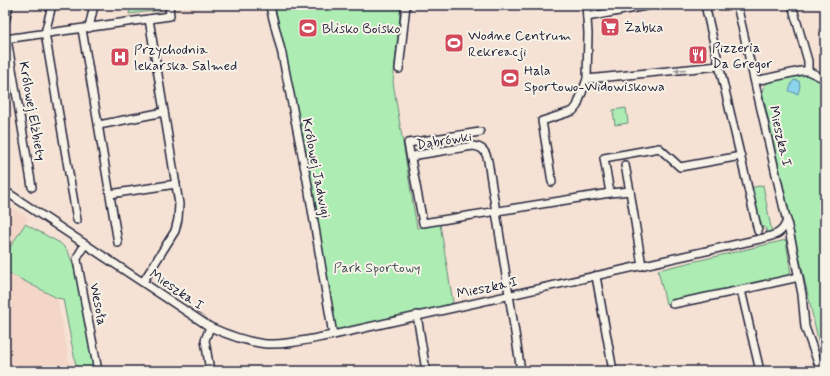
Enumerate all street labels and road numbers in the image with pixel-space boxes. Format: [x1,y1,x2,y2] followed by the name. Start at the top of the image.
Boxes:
[14,60,50,162] street label: Królowej Elżbiety
[764,104,796,168] street label: Mieszka I
[298,117,335,220] street label: Królowej Jadwigi
[415,128,473,154] street label: Dąbrówki
[146,265,207,315] street label: Mieszka I
[455,273,519,303] street label: Mieszka I
[85,281,111,327] street label: Wesoła

